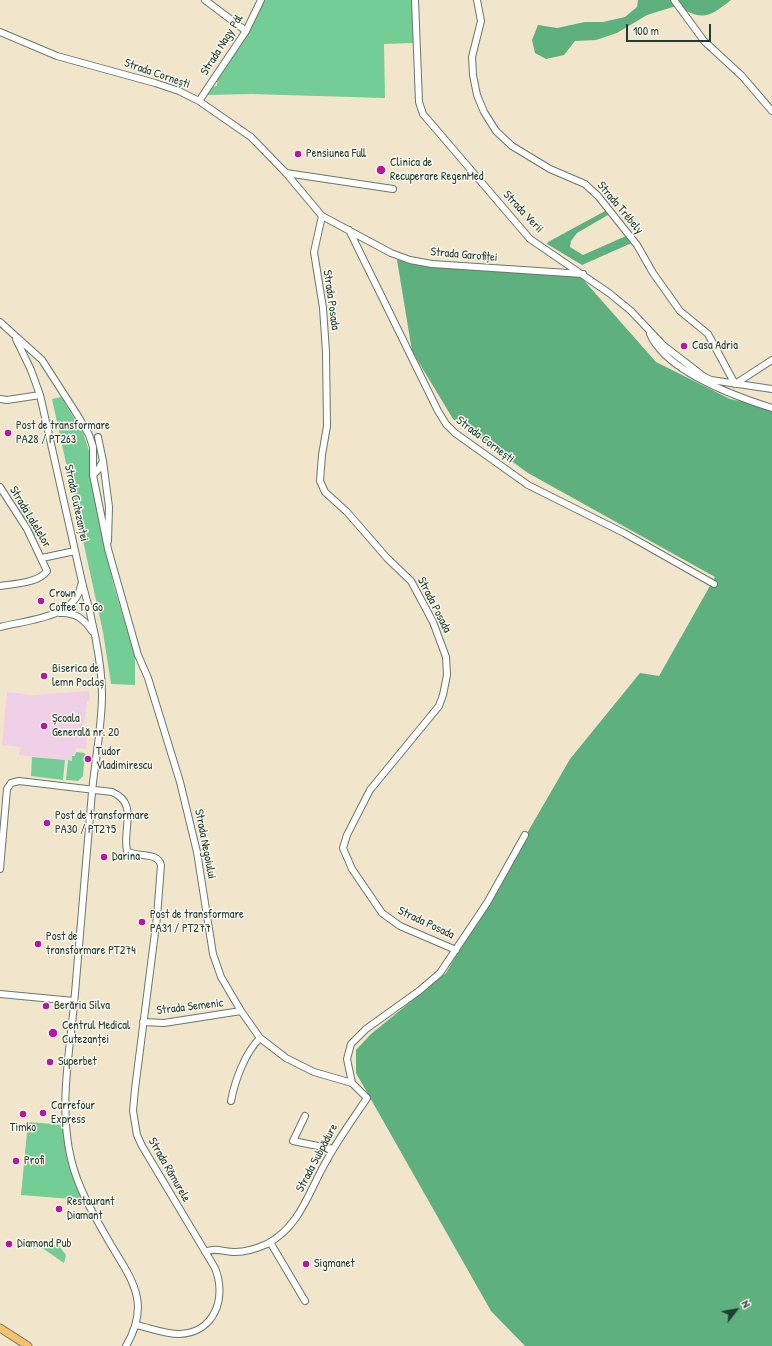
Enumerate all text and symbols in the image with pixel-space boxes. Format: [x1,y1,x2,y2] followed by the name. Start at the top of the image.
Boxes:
[198,12,246,78] street label: Strada Nagy Pál
[628,16,713,42] scale bar
[633,22,659,39] text: 100 m
[122,56,192,92] street label: Strada Cornești
[306,147,366,161] place label: Pensiunea Full
[293,149,303,159] marker: Pensiunea Full
[390,156,483,184] place label: Clinica de Recuperare RegenMed
[375,164,387,176] marker: Clinica de Recuperare RegenMed
[594,179,646,237] street label: Strada Trébely
[500,188,546,236] street label: Strada Verii
[430,245,498,265] street label: Strada Garofiței
[320,269,342,331] street label: Strada Posada
[692,339,738,353] place label: Casa Adria
[679,341,689,351] marker: Casa Adria
[453,414,517,466] street label: Strada Cornești
[16,419,110,447] place label: Post de transformare PA28 / PT263
[3,428,13,438] marker: Post de transformare PA28 / PT263
[61,463,91,543] street label: Strada Cutezanței
[6,484,54,550] street label: Strada Lalelelor
[414,575,454,635] street label: Strada Posada
[49,587,103,615] place label: Crown Coffee To Go
[36,596,46,606] marker: Crown Coffee To Go
[52,662,104,690] place label: Biserica de lemn Pocloș
[39,671,49,681] marker: Biserica de lemn Pocloș
[52,712,119,740] place label: Școala Generală nr. 20
[39,721,49,731] marker: Școala Generală nr. 20
[96,745,152,773] place label: Tudor Vladimirescu
[83,754,93,764] marker: Tudor Vladimirescu
[191,808,219,880] street label: Strada Negoiului
[55,809,149,837] place label: Post de transformare PA30 / PT275
[42,818,52,828] marker: Post de transformare PA30 / PT275
[112,850,140,864] place label: Darina
[99,852,109,862] marker: Darina
[396,904,456,942] street label: Strada Posada
[150,908,244,936] place label: Post de transformare PA31 / PT277
[137,917,147,927] marker: Post de transformare PA31 / PT277
[46,930,136,958] place label: Post de transformare PT274
[33,939,43,949] marker: Post de transformare PT274
[156,996,224,1018] street label: Strada Semenic
[54,999,110,1013] place label: Berăria Silva
[41,1001,51,1011] marker: Berăria Silva
[62,1019,130,1047] place label: Centrul Medical Cutezanței
[47,1027,59,1039] marker: Centrul Medical Cutezanței
[58,1055,97,1069] place label: Superbet
[45,1057,55,1067] marker: Superbet
[51,1099,95,1127] place label: Carrefour Express
[38,1108,48,1118] marker: Carrefour Express
[18,1109,28,1119] marker: Timko
[10,1121,36,1135] place label: Timko
[293,1121,341,1195] street label: Strada Subpădure
[145,1135,193,1205] street label: Strada Rămurele
[24,1154,44,1168] place label: Profi
[11,1156,21,1166] marker: Profi
[67,1195,114,1223] place label: Restaurant Diamant
[54,1204,64,1214] marker: Restaurant Diamant
[17,1237,71,1251] place label: Diamond Pub
[4,1239,14,1249] marker: Diamond Pub
[314,1257,355,1271] place label: Sigmanet
[301,1259,311,1269] marker: Sigmanet
[716,1290,756,1330] north arrow
[739,1298,754,1310] text: N

